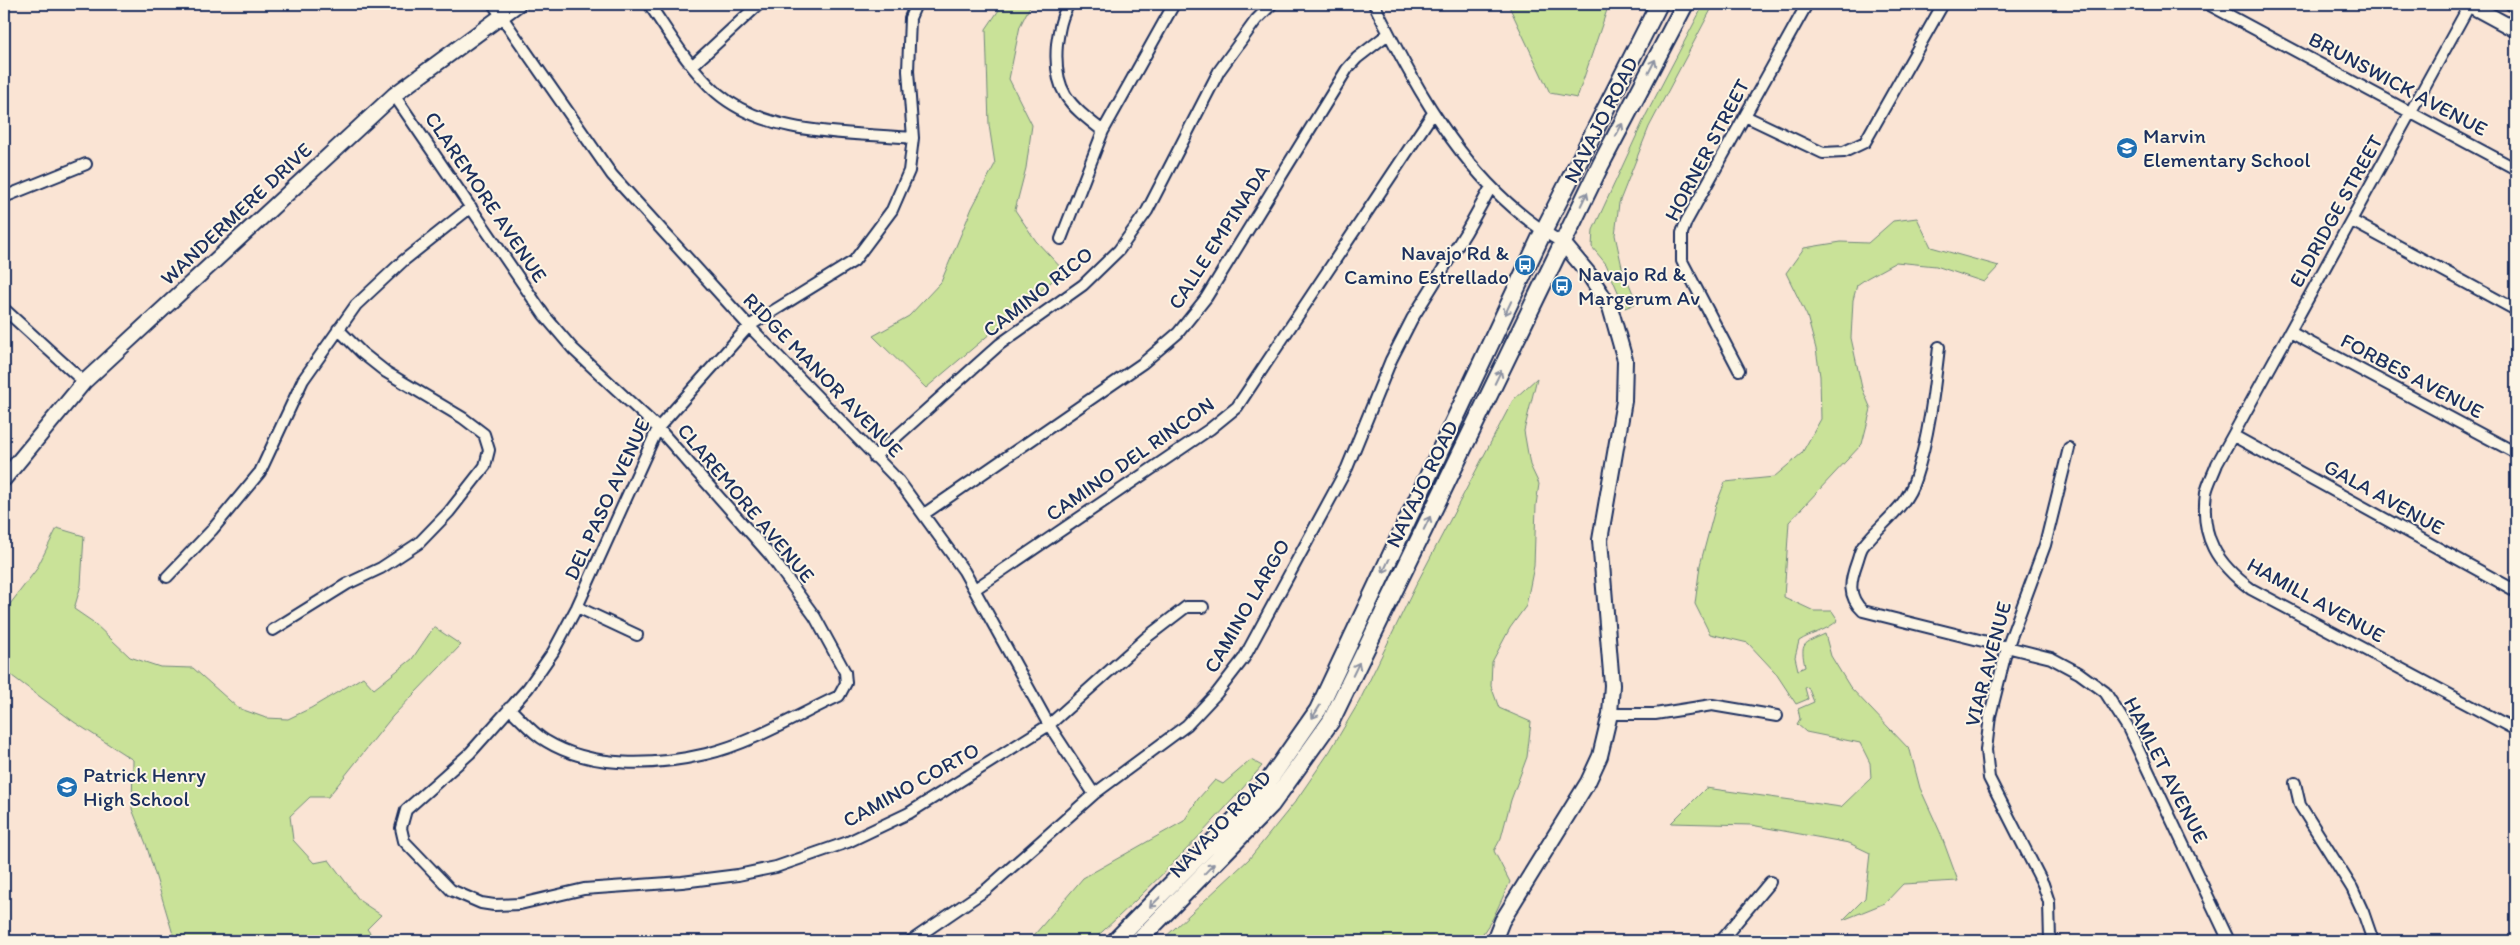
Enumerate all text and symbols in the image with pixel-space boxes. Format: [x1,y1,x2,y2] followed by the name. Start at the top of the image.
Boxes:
[2305,26,2492,141] street label: BRUNSWICK AVENUE
[1558,53,1643,187] street label: NAVAJO ROAD
[1648,59,1657,74] one-way arrow
[1659,74,1755,225] street label: HORNER STREET
[420,107,553,287] street label: CLAREMORE AVENUE
[1614,122,1624,137] one-way arrow
[2143,123,2311,172] place label: Marvin Elementary School
[2283,130,2388,291] street label: ELDRIDGE STREET
[2115,136,2139,160] school or university icon: Marvin Elementary School
[155,137,317,290] street label: WANDERMERE DRIVE
[1162,159,1275,314] street label: CALLE EMPINADA
[1580,192,1589,207] one-way arrow
[1344,240,1509,289] place label: Navajo Rd & Camino Estrellado
[978,241,1098,342] street label: CAMINO RICO
[1513,253,1537,277] bus stop icon: Navajo Rd & Camino Estrellado
[1578,261,1700,310] place label: Navajo Rd & Margerum Av
[1550,274,1574,298] bus stop icon: Navajo Rd & Margerum Av
[738,287,909,462] street label: RIDGE MANOR AVENUE
[1502,300,1512,315] one-way arrow
[2337,327,2488,424] street label: FORBES AVENUE
[1494,370,1503,385] one-way arrow
[1041,391,1219,526] street label: CAMINO DEL RINCON
[558,414,655,584] street label: DEL PASO AVENUE
[1380,416,1463,551] street label: NAVAJO ROAD
[672,418,821,588] street label: CLAREMORE AVENUE
[2320,453,2449,540] street label: GALA AVENUE
[1423,516,1432,531] one-way arrow
[1198,534,1295,677] street label: CAMINO LARGO
[2243,551,2389,648] street label: HAMILL AVENUE
[1381,558,1391,573] one-way arrow
[1959,599,2016,729] street label: VIAR AVENUE
[1351,662,1361,677] one-way arrow
[2119,692,2214,847] street label: HAMLET AVENUE
[1311,705,1321,719] one-way arrow
[838,737,983,832] street label: CAMINO CORTO
[83,762,206,811] place label: Patrick Henry High School
[1163,765,1276,883] street label: NAVAJO ROAD
[55,775,79,799] school or university icon: Patrick Henry High School
[1203,863,1215,876] one-way arrow
[1148,896,1161,908] one-way arrow

